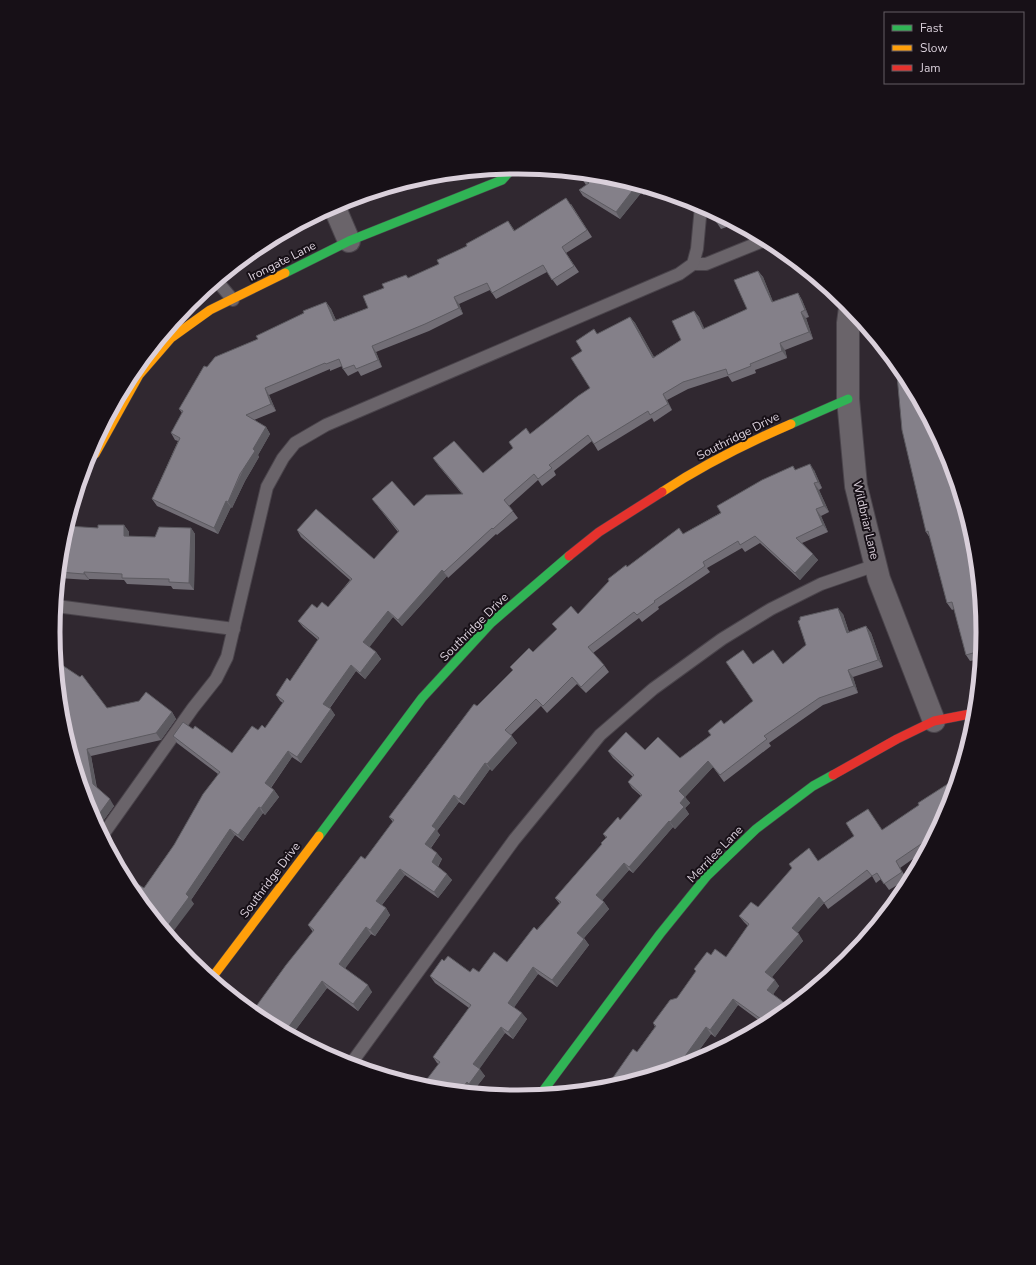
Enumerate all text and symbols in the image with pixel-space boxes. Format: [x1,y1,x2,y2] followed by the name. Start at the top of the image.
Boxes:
[884,12,1024,84] legend
[920,20,943,36] text: Fast
[920,40,948,56] text: Slow
[919,60,941,76] text: Jam
[245,237,319,285] street label: Irongate Lane
[694,408,782,464] street label: Southridge Drive
[849,479,883,561] street label: Wildbriar Lane
[436,589,512,665] street label: Southridge Drive
[684,822,746,886] street label: Merrilee Lane
[236,839,304,921] street label: Southridge Drive

